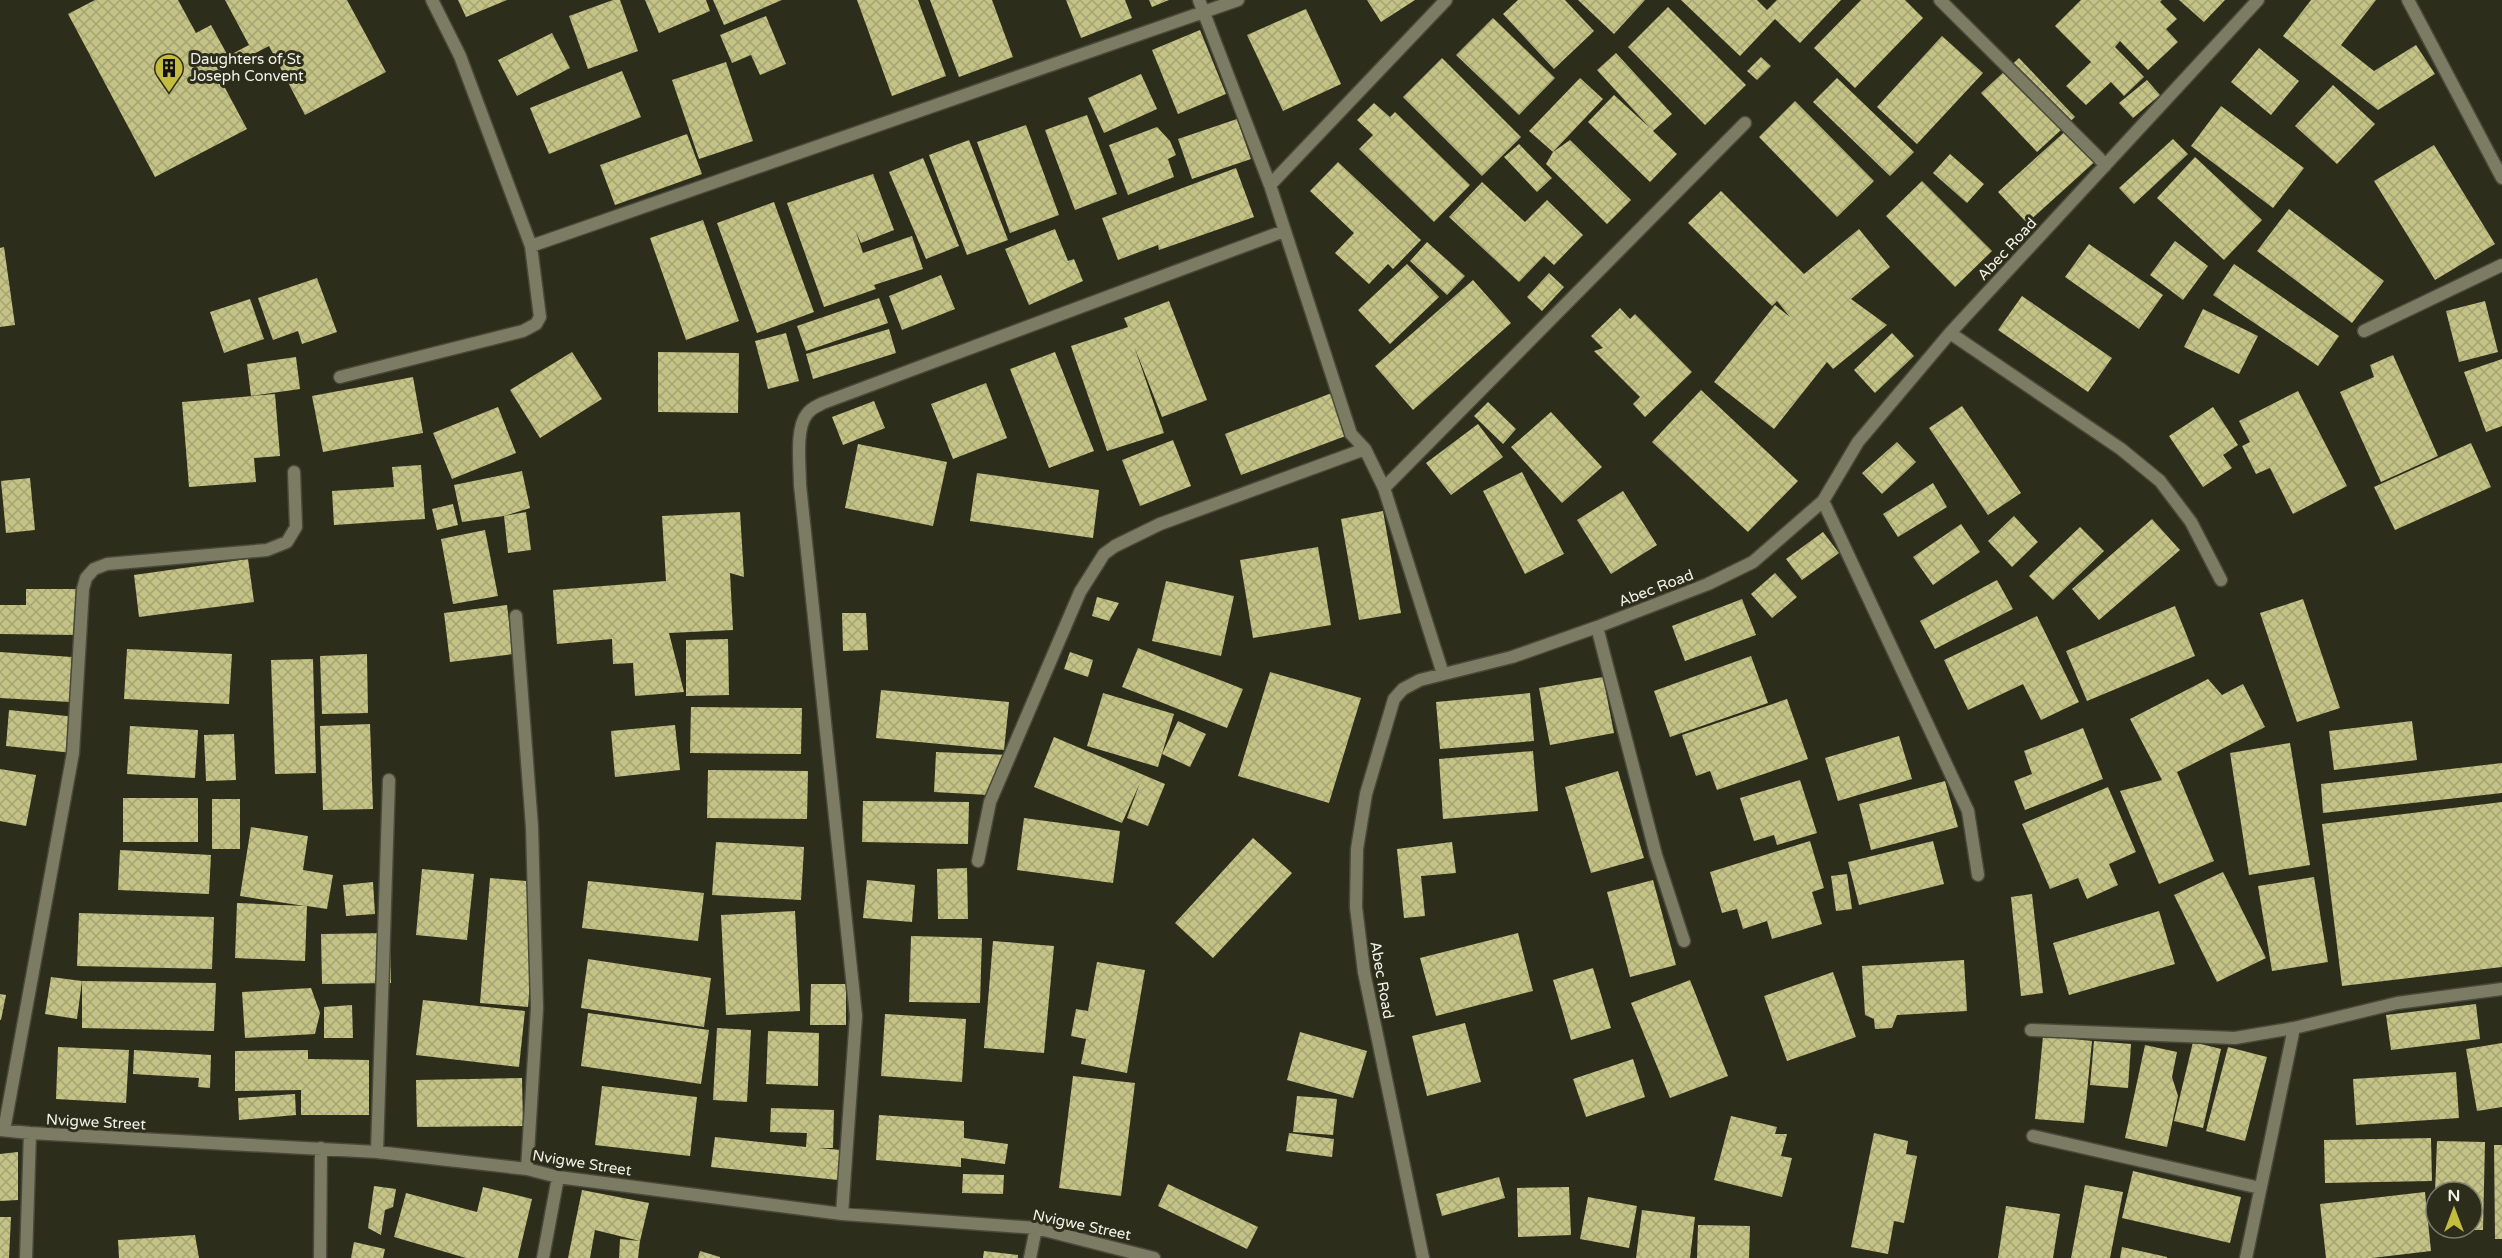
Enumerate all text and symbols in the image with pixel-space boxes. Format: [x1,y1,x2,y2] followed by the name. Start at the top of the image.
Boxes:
[190,50,304,85] place label: Daughters of St Joseph Convent
[153,52,185,94] building icon: Daughters of St Joseph Convent
[1974,214,2040,284] street label: Abec Road
[1616,566,1696,610] street label: Abec Road
[1366,940,1398,1020] street label: Abec Road
[46,1110,147,1134] street label: Nvigwe Street
[531,1146,633,1180] street label: Nvigwe Street
[2424,1180,2484,1240] north arrow
[2448,1186,2460,1206] text: N
[1031,1206,1133,1244] street label: Nvigwe Street

